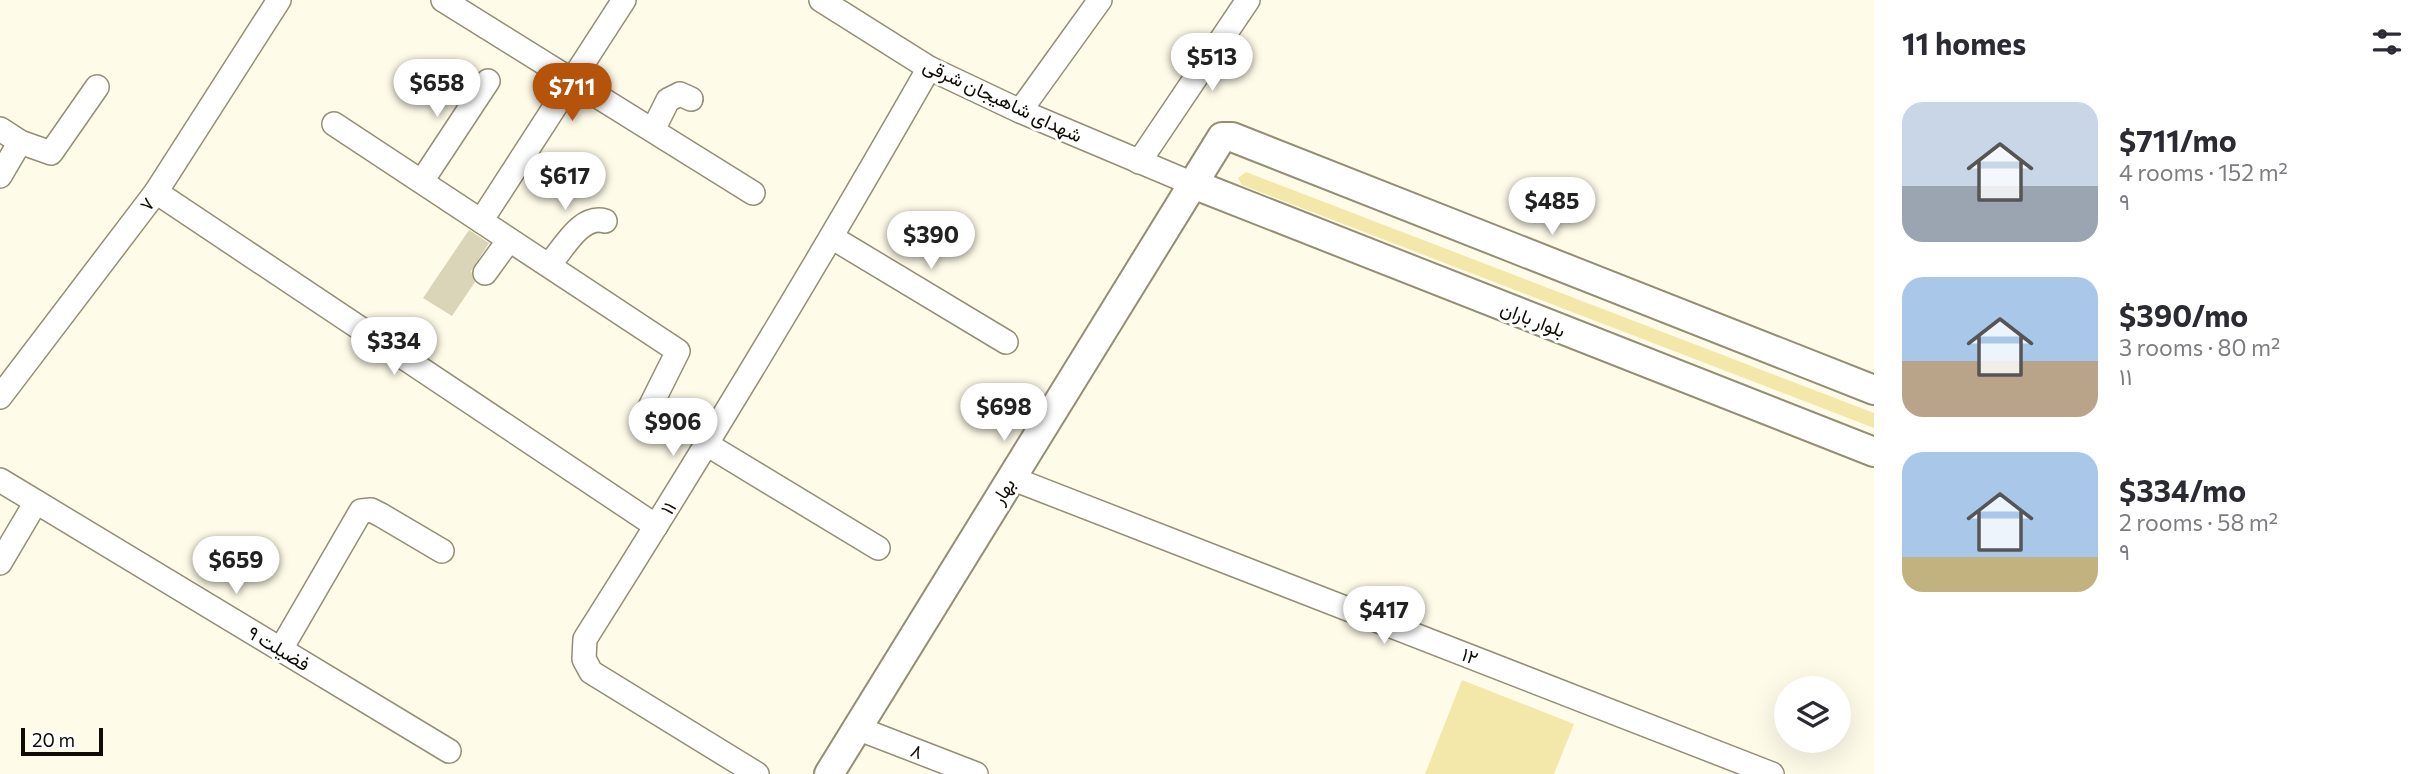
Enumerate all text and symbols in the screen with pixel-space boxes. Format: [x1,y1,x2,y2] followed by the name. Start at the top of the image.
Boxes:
[2368,23,2406,61] icon: filters
[1902,24,2026,61] text: 11 homes
[1171,34,1253,93] pin: $513
[1187,42,1237,70] text: $513
[920,53,1086,147] street label: شهدای شاهیجان شرقی
[396,60,478,119] pin: $658
[531,64,613,123] pin: $711
[409,68,465,96] text: $658
[549,72,595,100] text: $711
[2119,121,2237,158] text: $711/mo
[1958,130,2042,214] icon: home
[524,152,606,212] pin: $617
[2119,158,2288,186] text: 4 rooms · 152 m²
[540,161,590,189] text: $617
[1511,177,1593,237] pin: $485
[1525,186,1579,214] text: $485
[2119,187,2130,215] text: ۹
[134,192,159,215] street label: ۷
[890,212,972,271] pin: $390
[903,220,959,248] text: $390
[1497,296,1569,342] street label: بلوار باران
[2119,296,2248,333] text: $390/mo
[1958,305,2042,389] icon: home
[353,318,435,377] pin: $334
[367,326,421,354] text: $334
[2119,333,2280,361] text: 3 rooms · 80 m²
[2119,362,2132,390] text: ۱۱
[963,384,1045,443] pin: $698
[976,392,1032,420] text: $698
[632,398,714,458] pin: $906
[645,407,701,435] text: $906
[2119,471,2246,508] text: $334/mo
[985,473,1020,509] street label: بهار
[1958,480,2042,564] icon: home
[655,497,680,518] street label: ۱۱
[2119,508,2278,536] text: 2 rooms · 58 m²
[195,536,277,596] pin: $659
[2119,537,2130,565] text: ۹
[208,545,264,573] text: $659
[1343,586,1425,646] pin: $417
[1359,595,1409,623] text: $417
[243,620,315,676] street label: فضیلت ۹
[1459,642,1482,669] street label: ۱۲
[1774,676,1851,753] map controls
[1774,676,1851,753] button: layers
[21,725,103,757] scale bar
[32,728,75,751] text: 20 m
[908,738,927,763] street label: ۸

